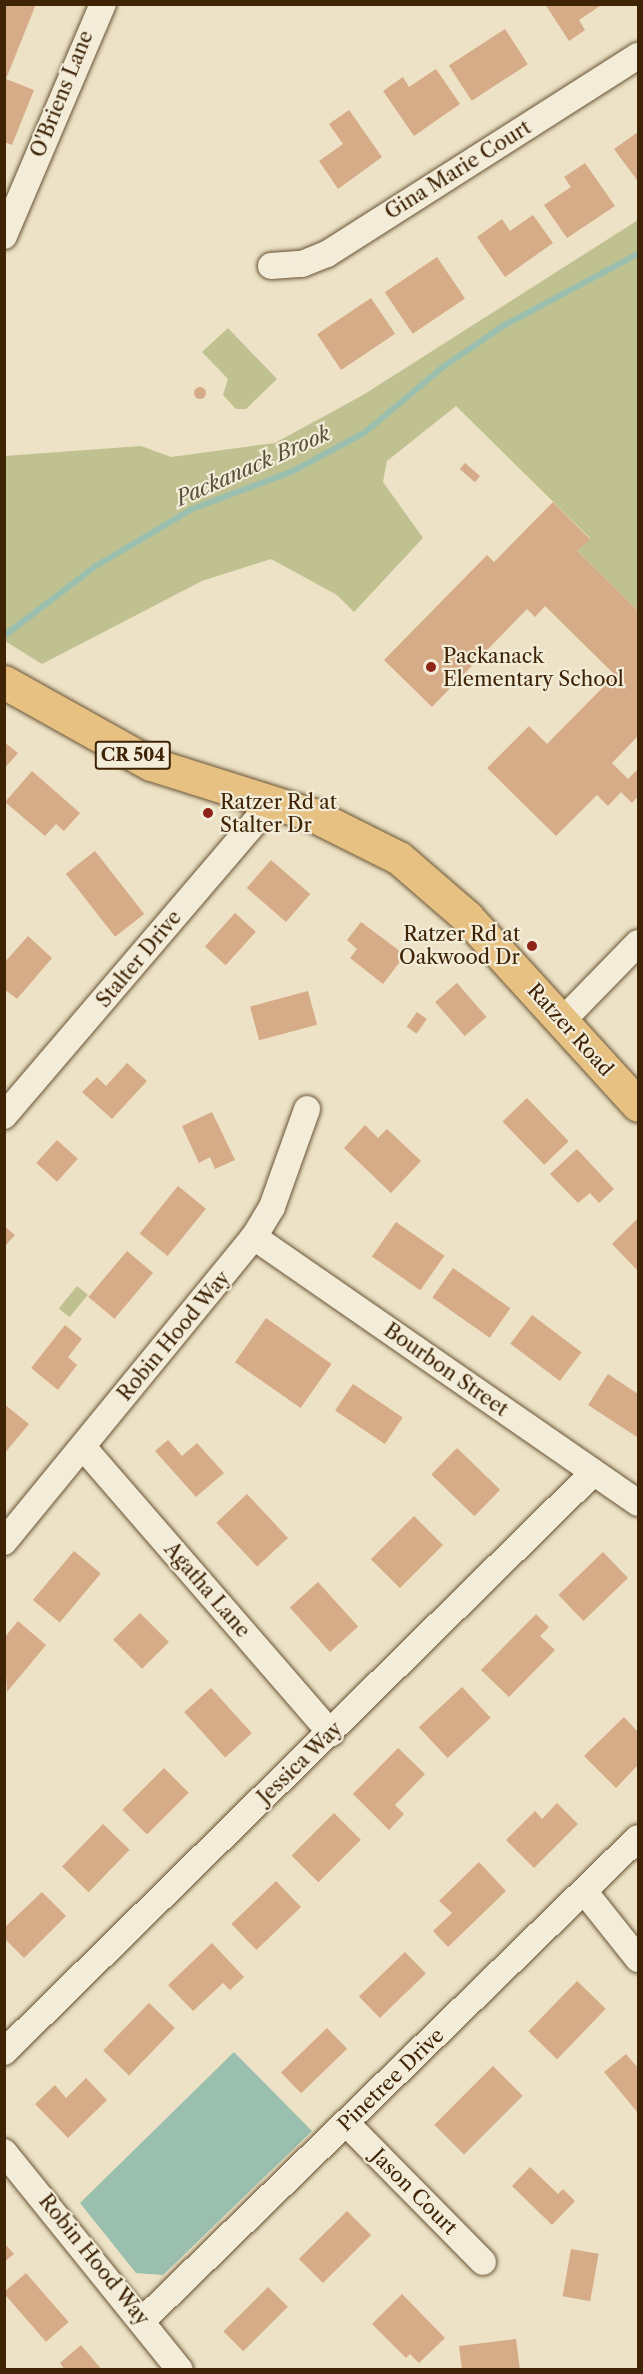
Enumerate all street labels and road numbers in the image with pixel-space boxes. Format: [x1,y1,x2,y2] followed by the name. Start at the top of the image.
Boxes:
[26,27,98,161] street label: O'Briens Lane
[381,115,535,225] street label: Gina Marie Court
[94,740,172,770] road number: CR 504
[91,906,187,1012] street label: Stalter Drive
[522,979,618,1081] street label: Ratzer Road
[113,1266,235,1406] street label: Robin Hood Way
[379,1318,513,1422] street label: Bourbon Street
[159,1537,255,1643] street label: Agatha Lane
[252,1716,348,1810] street label: Jessica Way
[333,2023,449,2137] street label: Pinetree Drive
[366,2144,462,2240] street label: Jason Court
[33,2189,155,2331] street label: Robin Hood Way

